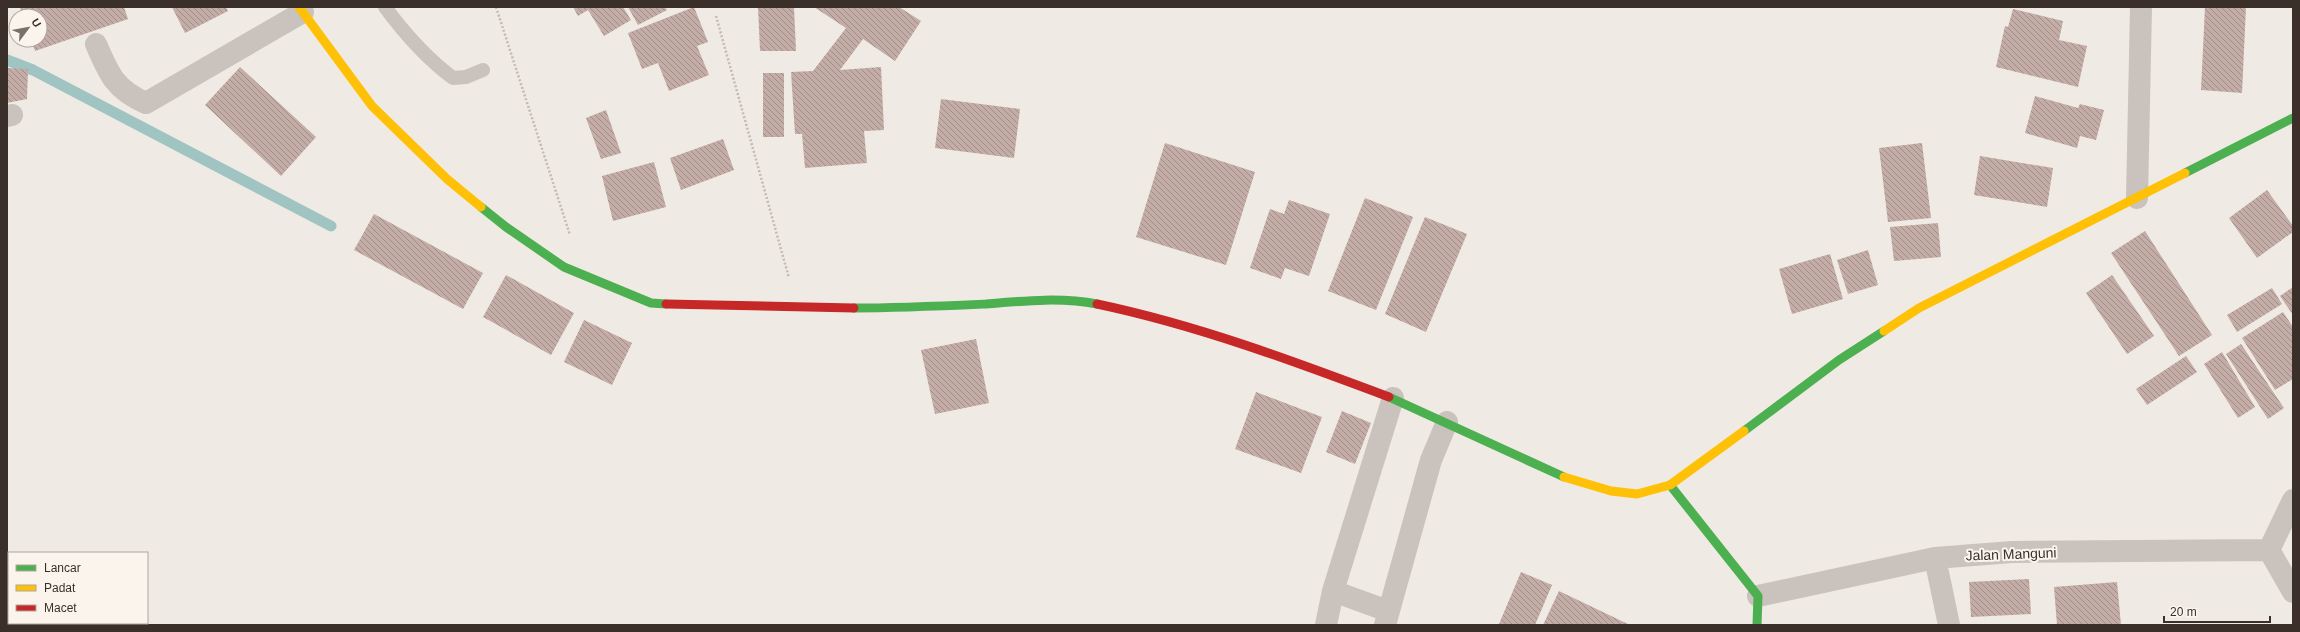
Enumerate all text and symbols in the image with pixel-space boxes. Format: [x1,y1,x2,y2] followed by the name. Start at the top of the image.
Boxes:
[8,8,48,48] north arrow
[29,16,44,29] text: U
[1965,544,2057,564] street label: Jalan Manguni
[8,552,148,624] legend
[44,561,81,575] text: Lancar
[44,581,76,595] text: Padat
[2164,598,2270,624] scale bar
[44,601,77,615] text: Macet
[2170,605,2197,619] text: 20 m

